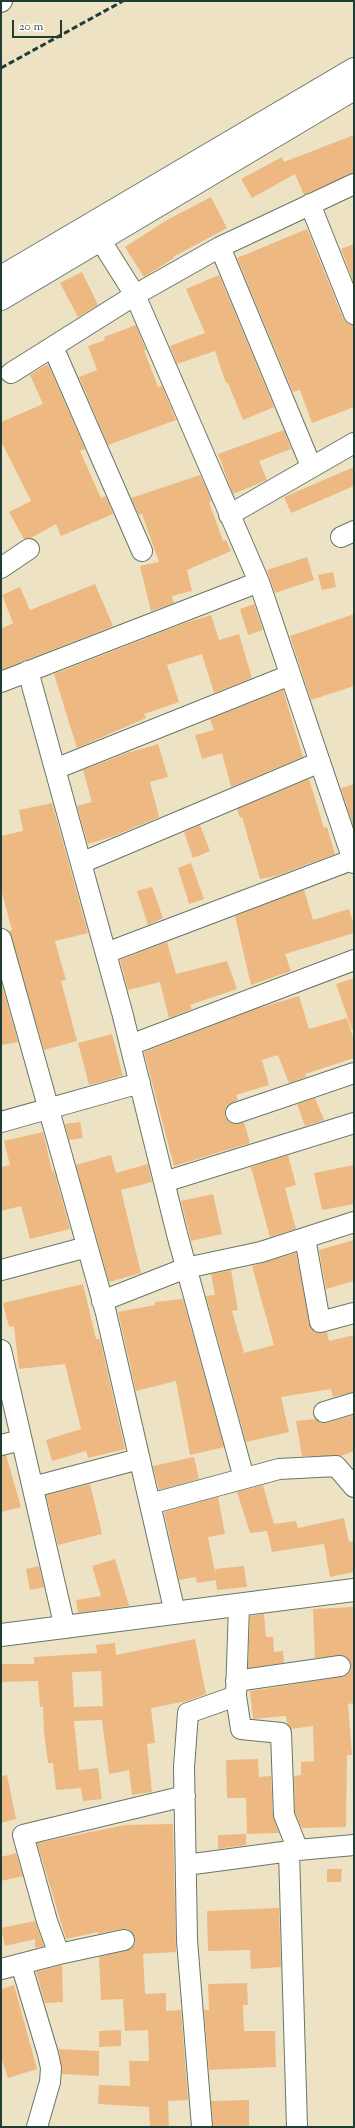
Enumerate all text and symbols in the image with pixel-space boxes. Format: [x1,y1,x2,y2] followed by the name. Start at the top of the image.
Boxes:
[14,12,64,38] scale bar
[19,18,43,36] text: 20 m

